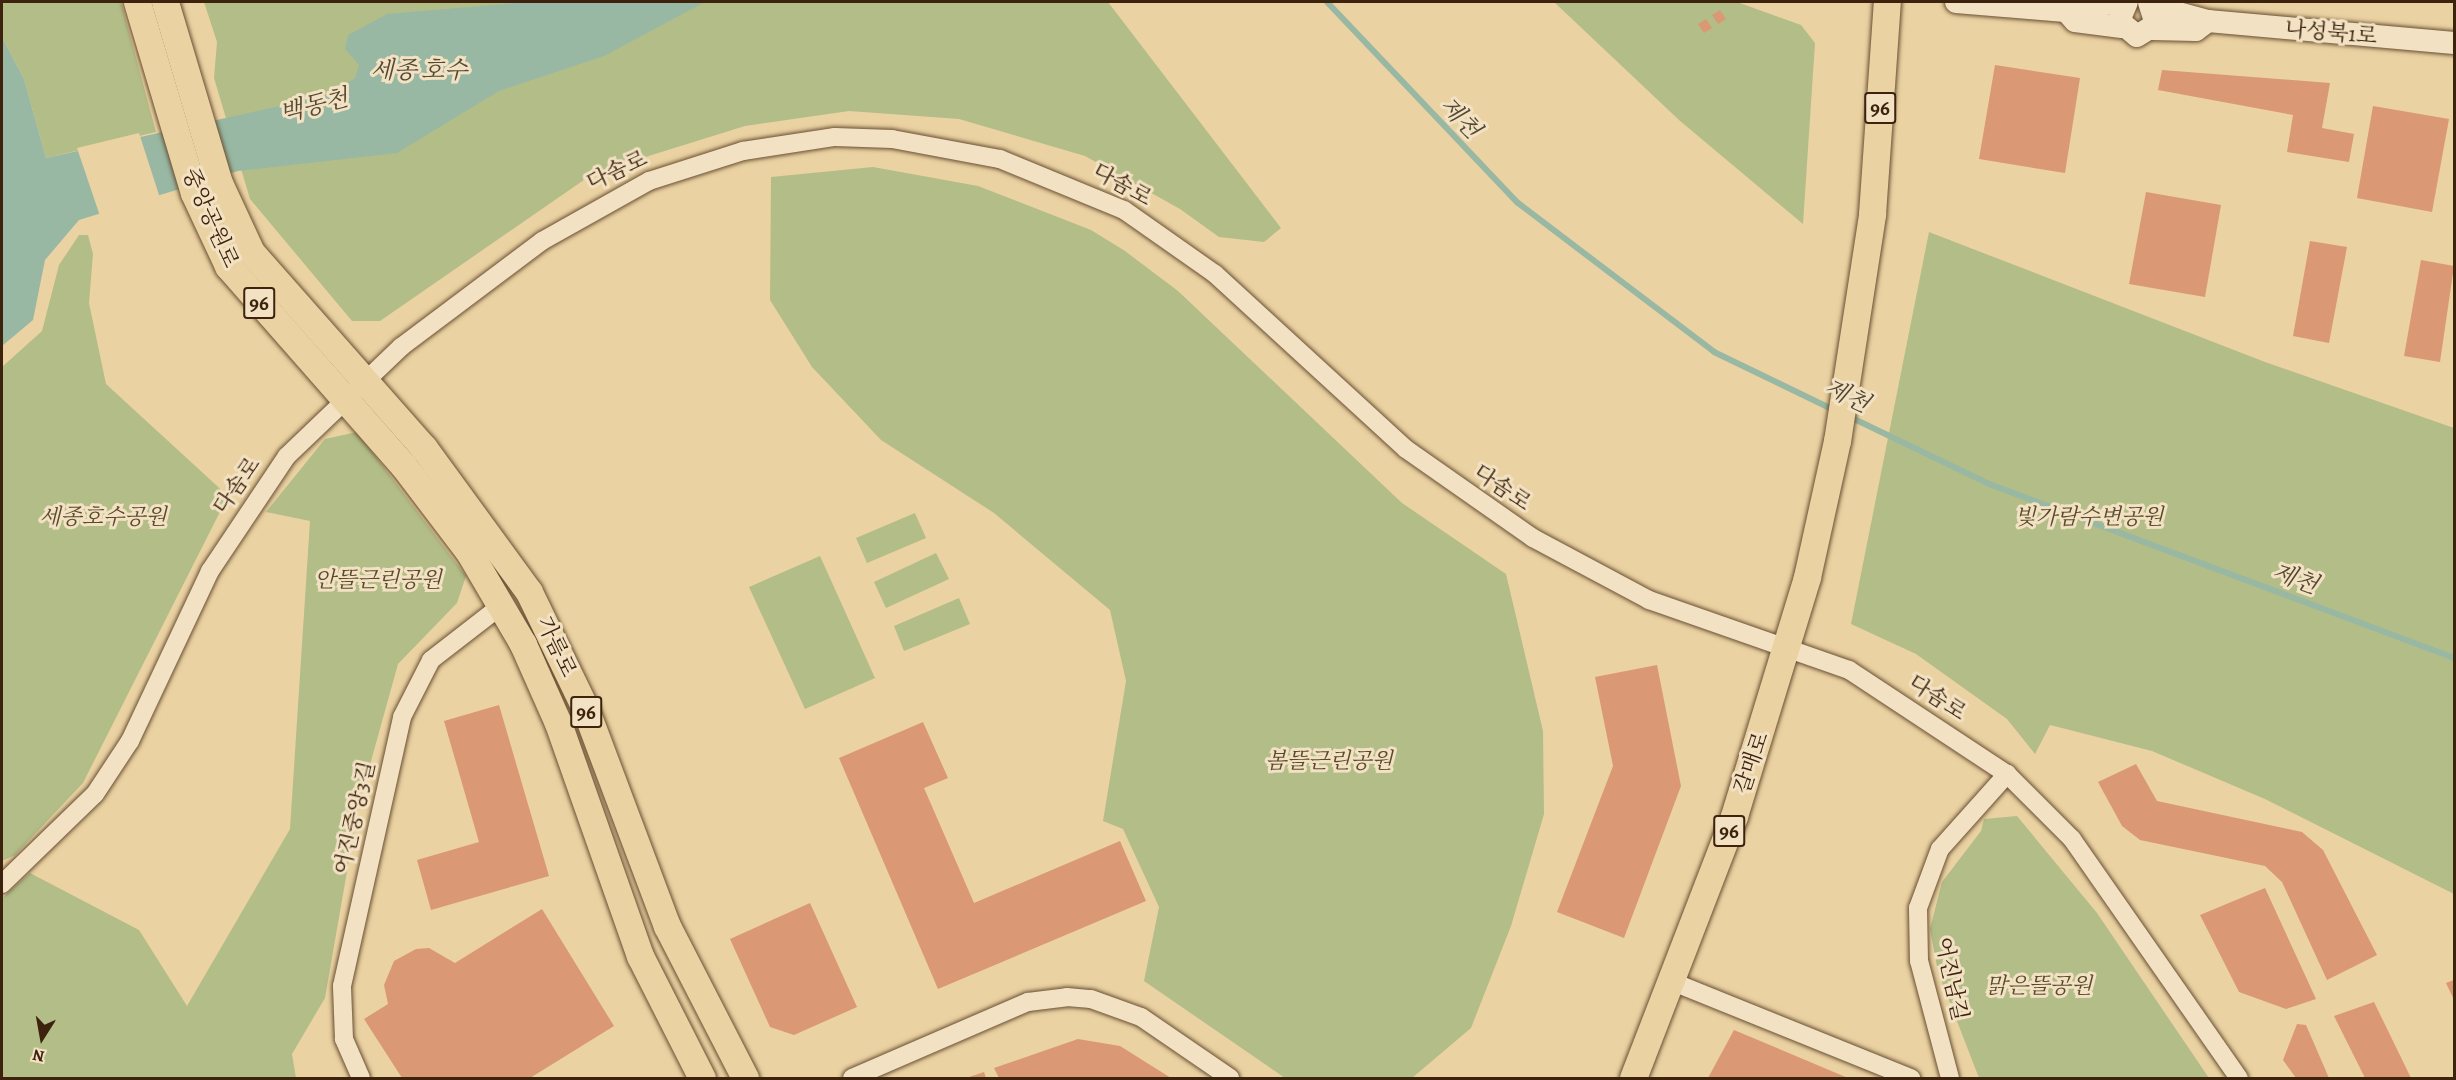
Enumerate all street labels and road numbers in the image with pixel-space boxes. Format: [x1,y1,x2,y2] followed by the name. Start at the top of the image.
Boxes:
[2284,16,2378,50] street label: 나성북1로
[1864,90,1896,126] road number: 96
[583,146,651,196] street label: 다솜로
[1088,158,1156,212] street label: 다솜로
[176,164,244,272] street label: 중앙공원로
[242,285,276,321] road number: 96
[208,452,266,520] street label: 다솜로
[1468,459,1536,517] street label: 다솜로
[531,613,581,681] street label: 가름로
[1903,670,1971,726] street label: 다솜로
[570,694,602,730] road number: 96
[1729,729,1775,797] street label: 갈매로
[329,759,381,877] street label: 어진중앙3길
[1712,813,1746,849] road number: 96
[1929,935,1973,1023] street label: 어진남길

